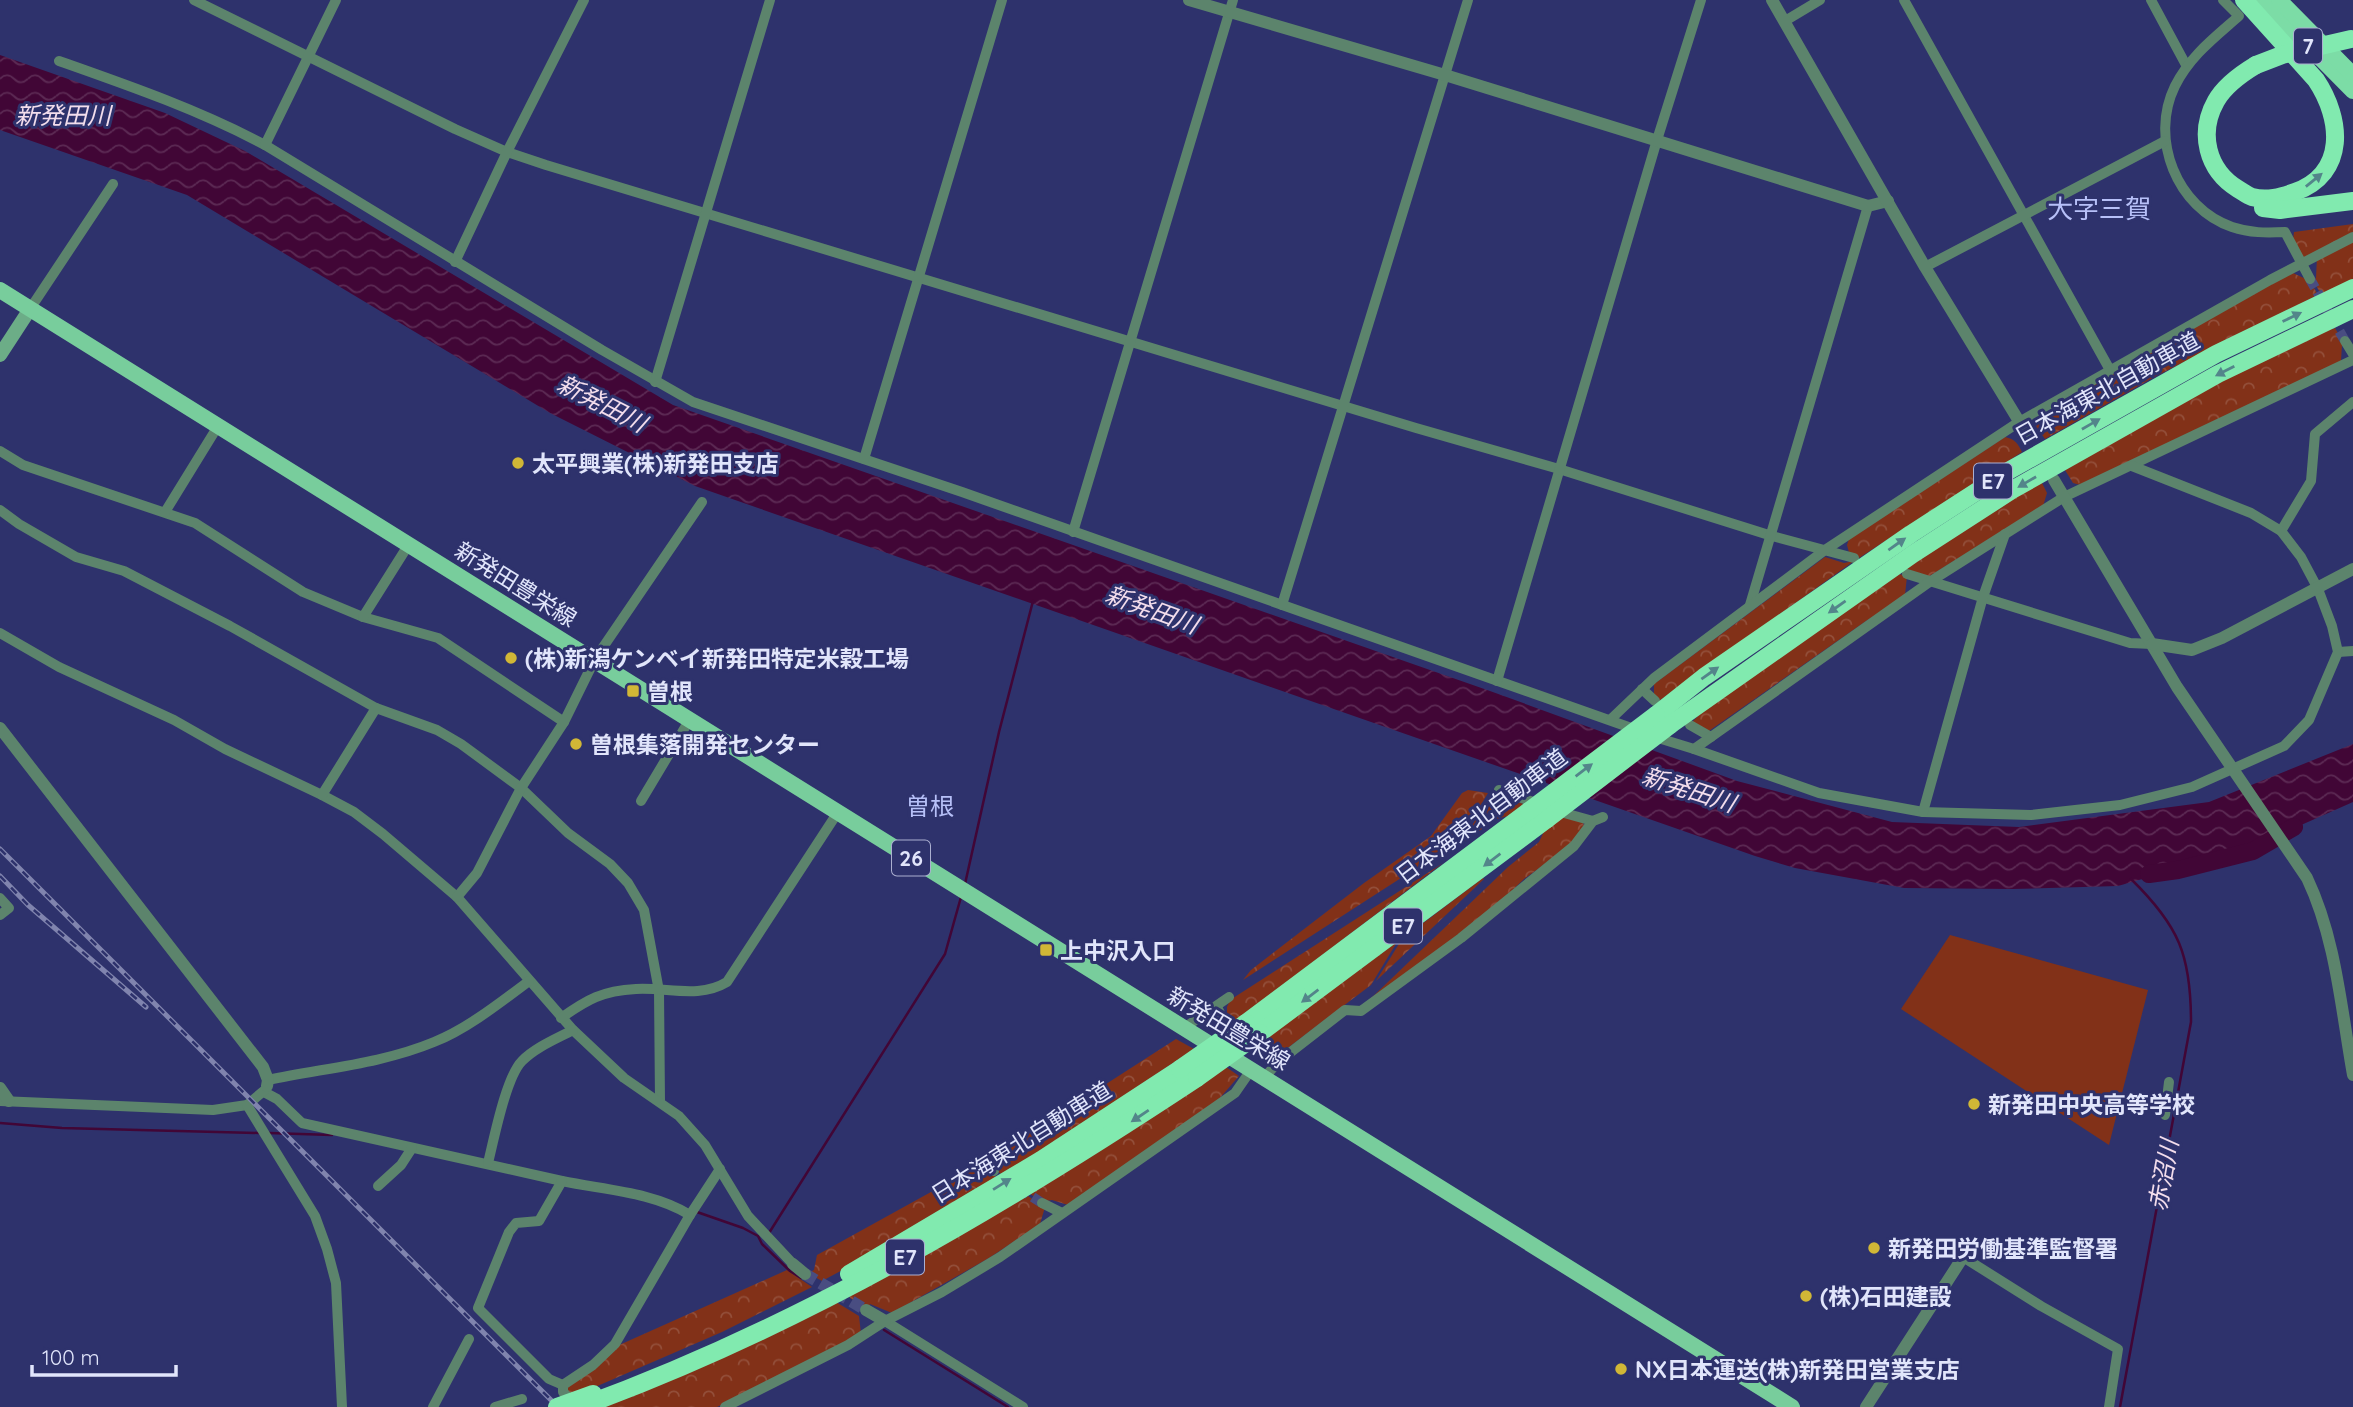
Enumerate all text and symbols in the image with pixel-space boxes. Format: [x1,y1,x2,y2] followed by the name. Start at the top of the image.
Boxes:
[2294,28,2322,64] road number: 7
[15,100,114,130] water label: 新発田川
[2305,173,2323,188] one-way arrow
[2047,192,2151,225] district label: 大字三賀
[2282,312,2302,323] one-way arrow
[2009,325,2205,451] street label: 日本海東北自動車道
[2215,365,2235,376] one-way arrow
[552,368,654,440] water label: 新発田川
[2081,418,2100,430] one-way arrow
[532,449,778,478] place label: 太平興業(株)新発田支店
[510,455,526,471] marker: 太平興業(株)新発田支店
[1974,463,2012,498] road number: E7
[2017,475,2036,488] one-way arrow
[450,535,582,633] street label: 新発田豊栄線
[1888,537,1906,551] one-way arrow
[1102,578,1205,641] water label: 新発田川
[1828,600,1846,614] one-way arrow
[525,644,909,673] place label: (株)新潟ケンベイ新発田特定米穀工場
[503,650,519,666] marker: (株)新潟ケンベイ新発田特定米穀工場
[1701,666,1719,680] one-way arrow
[647,677,693,706] place label: 曽根
[625,683,641,699] marker: 曽根
[590,730,820,759] place label: 曽根集落開発センター
[568,736,584,752] marker: 曽根集落開発センター
[1390,742,1572,890] street label: 日本海東北自動車道
[1639,760,1742,819] water label: 新発田川
[1574,762,1592,777] one-way arrow
[906,791,954,821] district label: 曽根
[892,840,930,876] road number: 26
[1483,852,1501,866] one-way arrow
[1384,908,1422,944] road number: E7
[1060,936,1175,965] place label: 上中沢入口
[1038,942,1054,958] marker: 上中沢入口
[1162,980,1296,1076] street label: 新発田豊栄線
[1300,989,1319,1003] one-way arrow
[926,1075,1116,1209] street label: 日本海東北自動車道
[1988,1090,2195,1119] place label: 新発田中央高等学校
[1966,1096,1982,1112] marker: 新発田中央高等学校
[1130,1109,1149,1122] one-way arrow
[2142,1134,2185,1213] water label: 赤沼川
[992,1178,1011,1191] one-way arrow
[1888,1234,2118,1263] place label: 新発田労働基準監督署
[886,1240,924,1274] road number: E7
[1866,1240,1882,1256] marker: 新発田労働基準監督署
[1820,1282,1951,1311] place label: (株)石田建設
[1798,1288,1814,1304] marker: (株)石田建設
[32,1334,175,1378] scale bar
[42,1344,100,1370] text: 100 m
[1635,1355,1959,1384] place label: NX日本運送(株)新発田営業支店
[1613,1361,1629,1377] marker: NX日本運送(株)新発田営業支店

